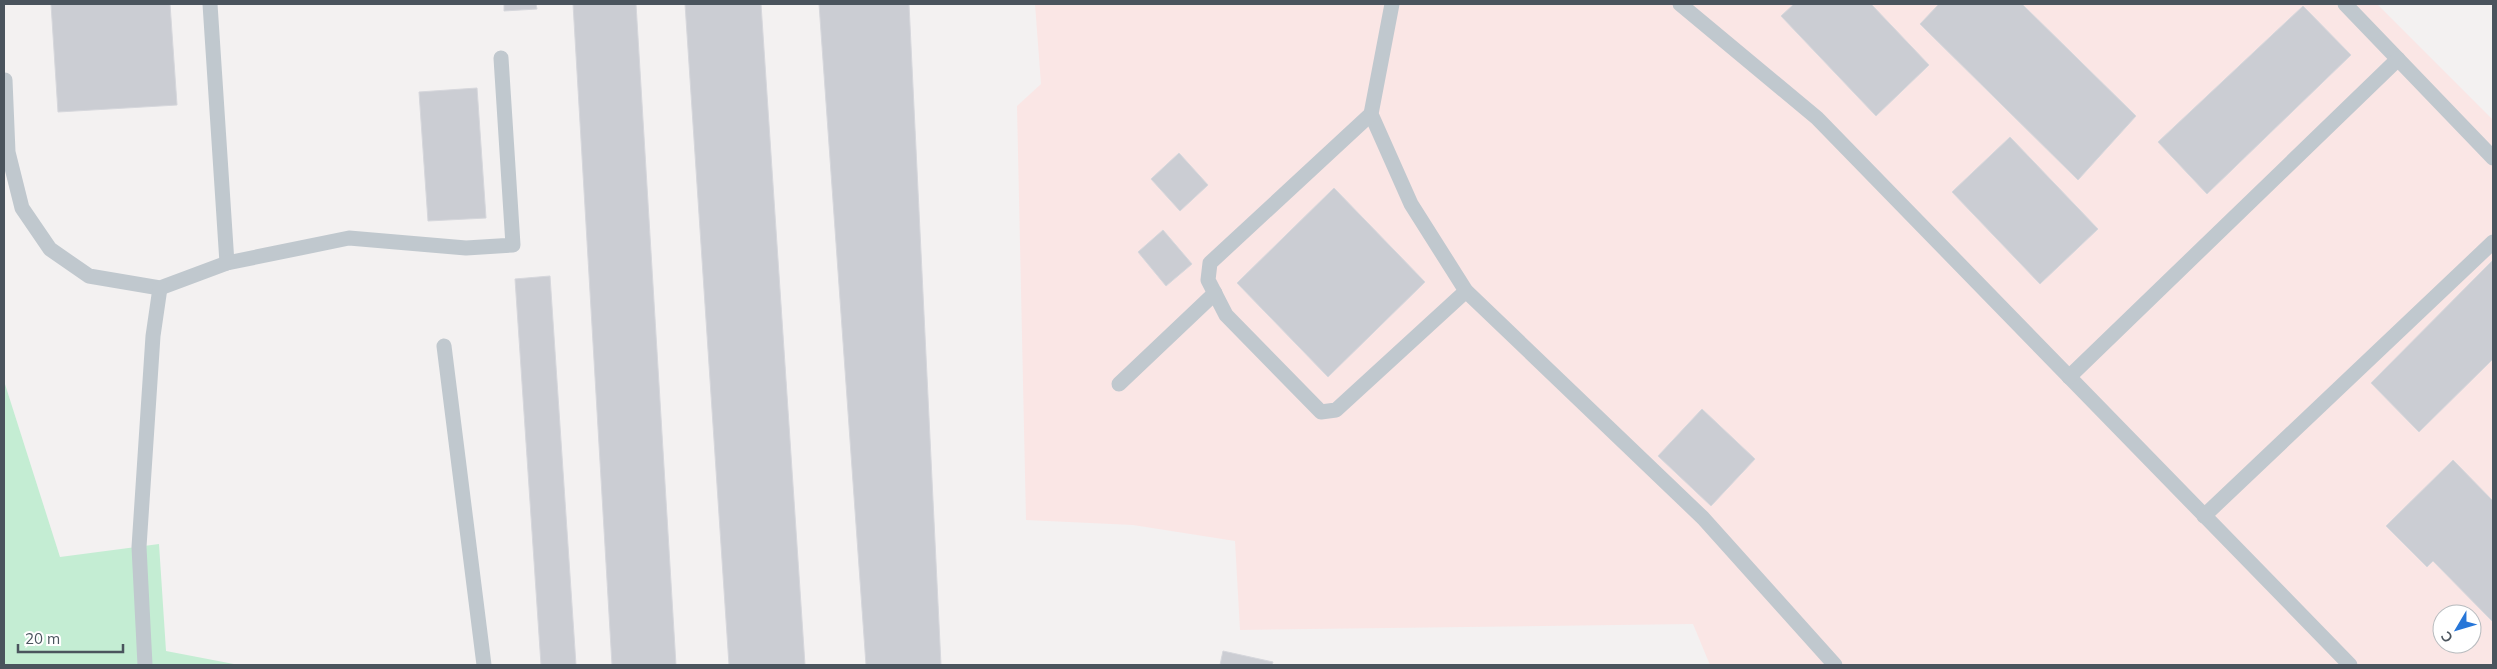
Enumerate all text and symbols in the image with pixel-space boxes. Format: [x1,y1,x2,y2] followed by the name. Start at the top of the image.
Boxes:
[2432,604,2482,654] north arrow
[18,622,122,654] scale bar
[2437,628,2457,646] text: С
[25,629,60,648] text: 20 m

